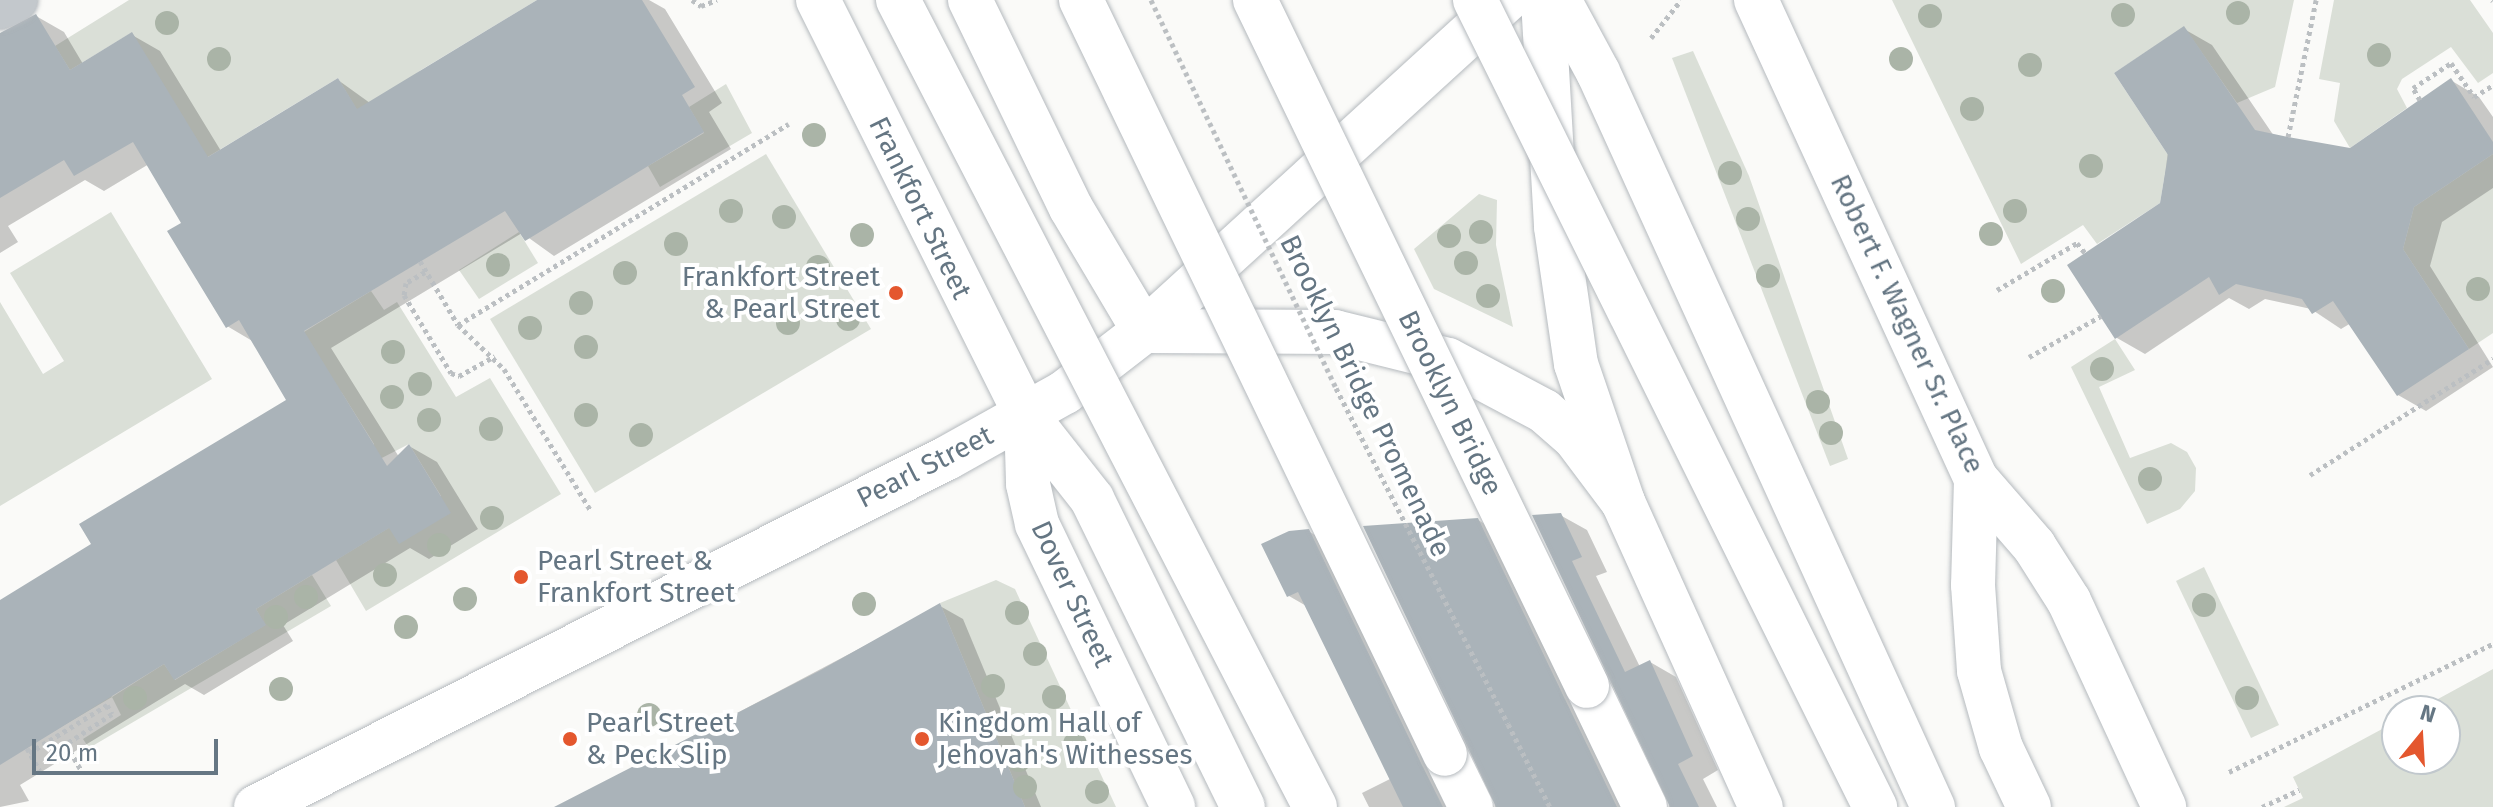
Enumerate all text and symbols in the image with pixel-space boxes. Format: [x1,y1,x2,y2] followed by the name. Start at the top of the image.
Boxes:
[861,112,979,304] street label: Frankfort Street
[1823,169,1991,479] street label: Robert F. Wagner Sr. Place
[1272,230,1458,562] street label: Brooklyn Bridge Promenade
[682,260,880,326] place label: Frankfort Street & Pearl Street
[887,284,905,302] marker: Frankfort Street & Pearl Street
[1391,305,1509,501] street label: Brooklyn Bridge
[851,418,999,516] street label: Pearl Street
[1024,516,1120,672] street label: Dover Street
[537,544,735,610] place label: Pearl Street & Frankfort Street
[512,568,530,586] marker: Pearl Street & Frankfort Street
[2381,695,2461,775] north arrow
[2417,699,2439,729] text: N
[586,706,734,772] place label: Pearl Street & Peck Slip
[938,706,1192,772] place label: Kingdom Hall of Jehovah's Withesses
[36,723,222,773] scale bar
[561,730,579,748] marker: Pearl Street & Peck Slip
[913,730,931,748] marker: Kingdom Hall of Jehovah's Withesses
[46,739,98,767] text: 20 m

